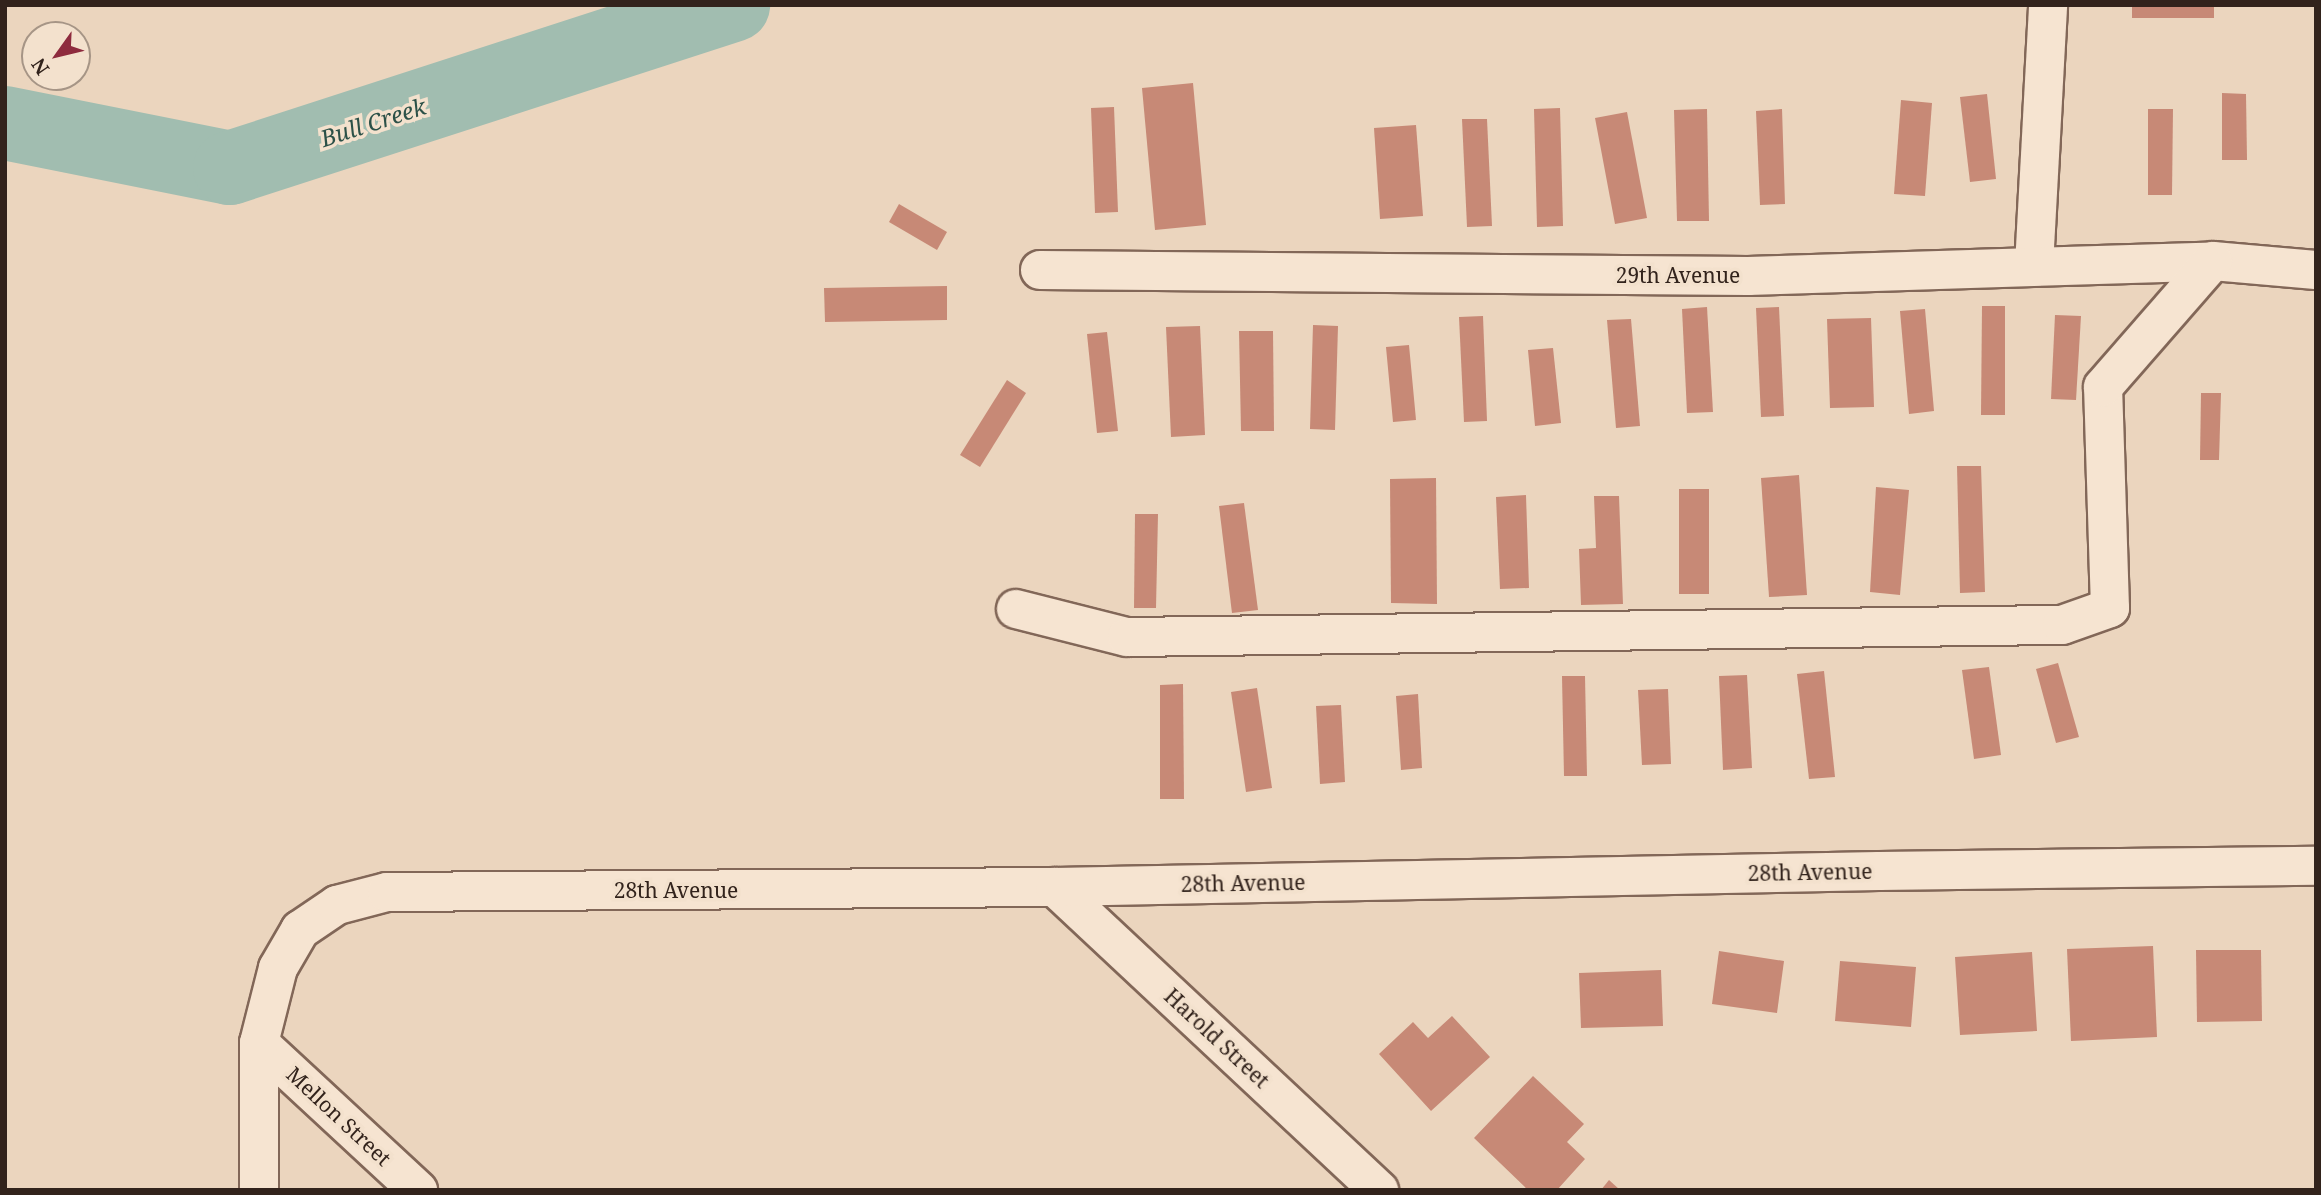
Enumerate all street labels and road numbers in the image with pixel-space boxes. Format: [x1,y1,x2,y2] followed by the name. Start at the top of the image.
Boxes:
[1616,262,1740,288] street label: 29th Avenue
[1747,858,1873,886] street label: 28th Avenue
[1180,869,1306,897] street label: 28th Avenue
[614,877,738,903] street label: 28th Avenue
[1159,983,1275,1093] street label: Harold Street
[282,1061,396,1171] street label: Mellon Street

